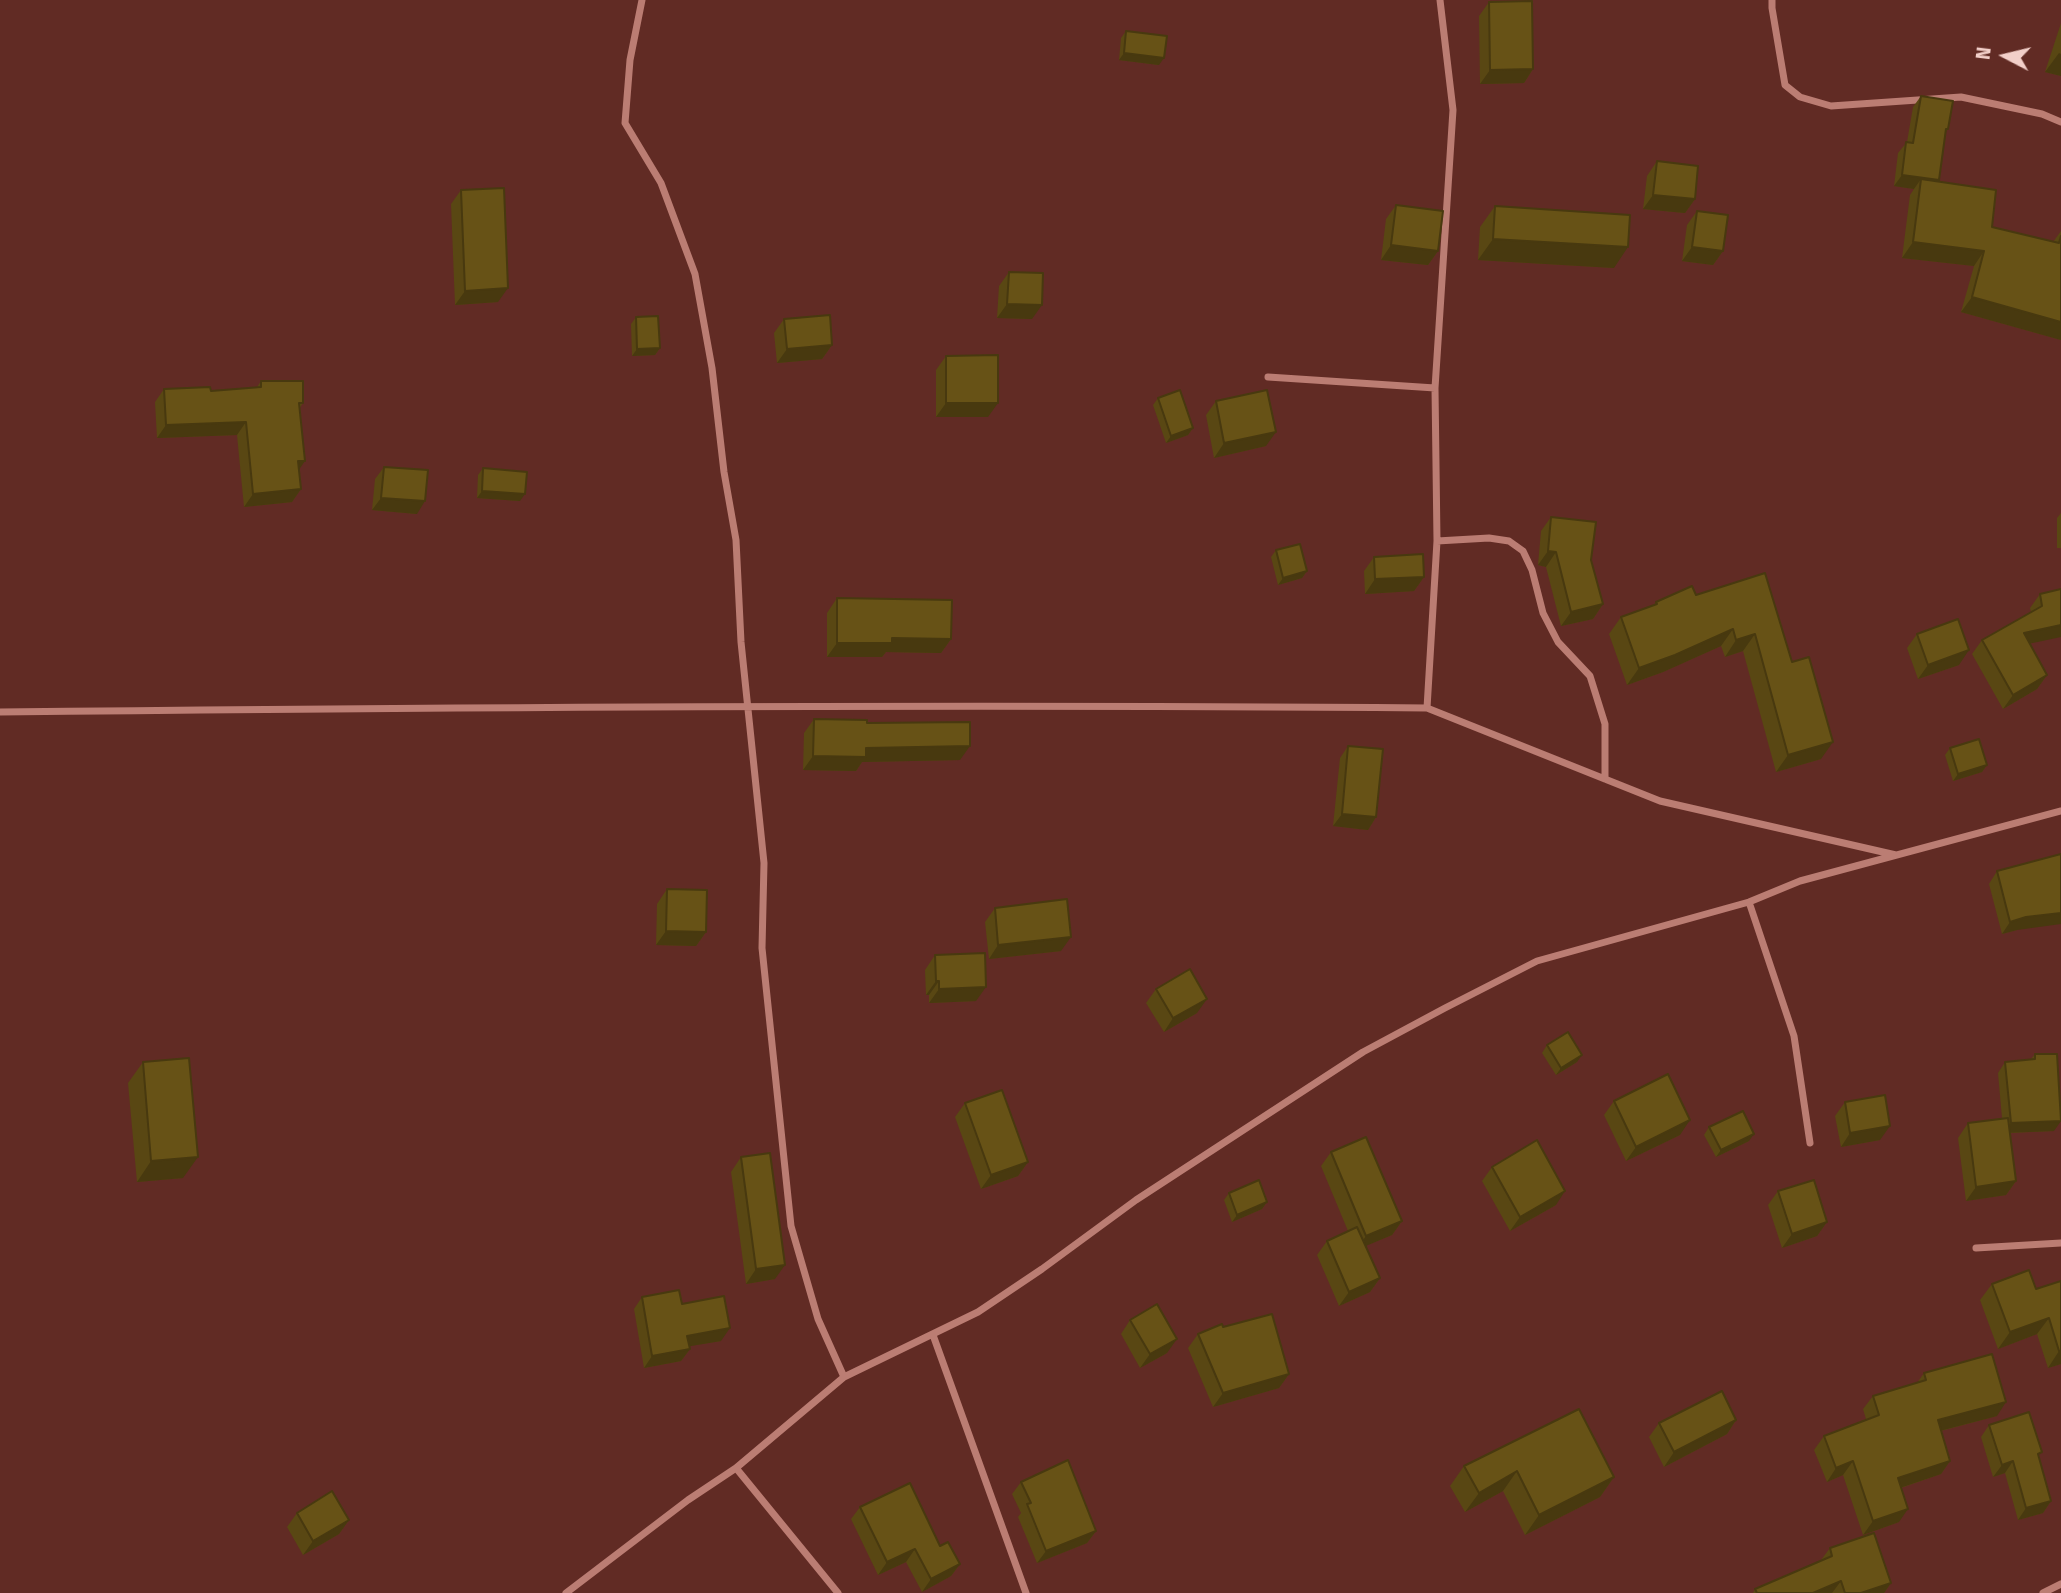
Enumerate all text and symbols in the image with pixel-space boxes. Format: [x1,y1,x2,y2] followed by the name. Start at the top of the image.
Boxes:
[1970,21,2040,91] north arrow
[1971,46,1996,61] text: N

